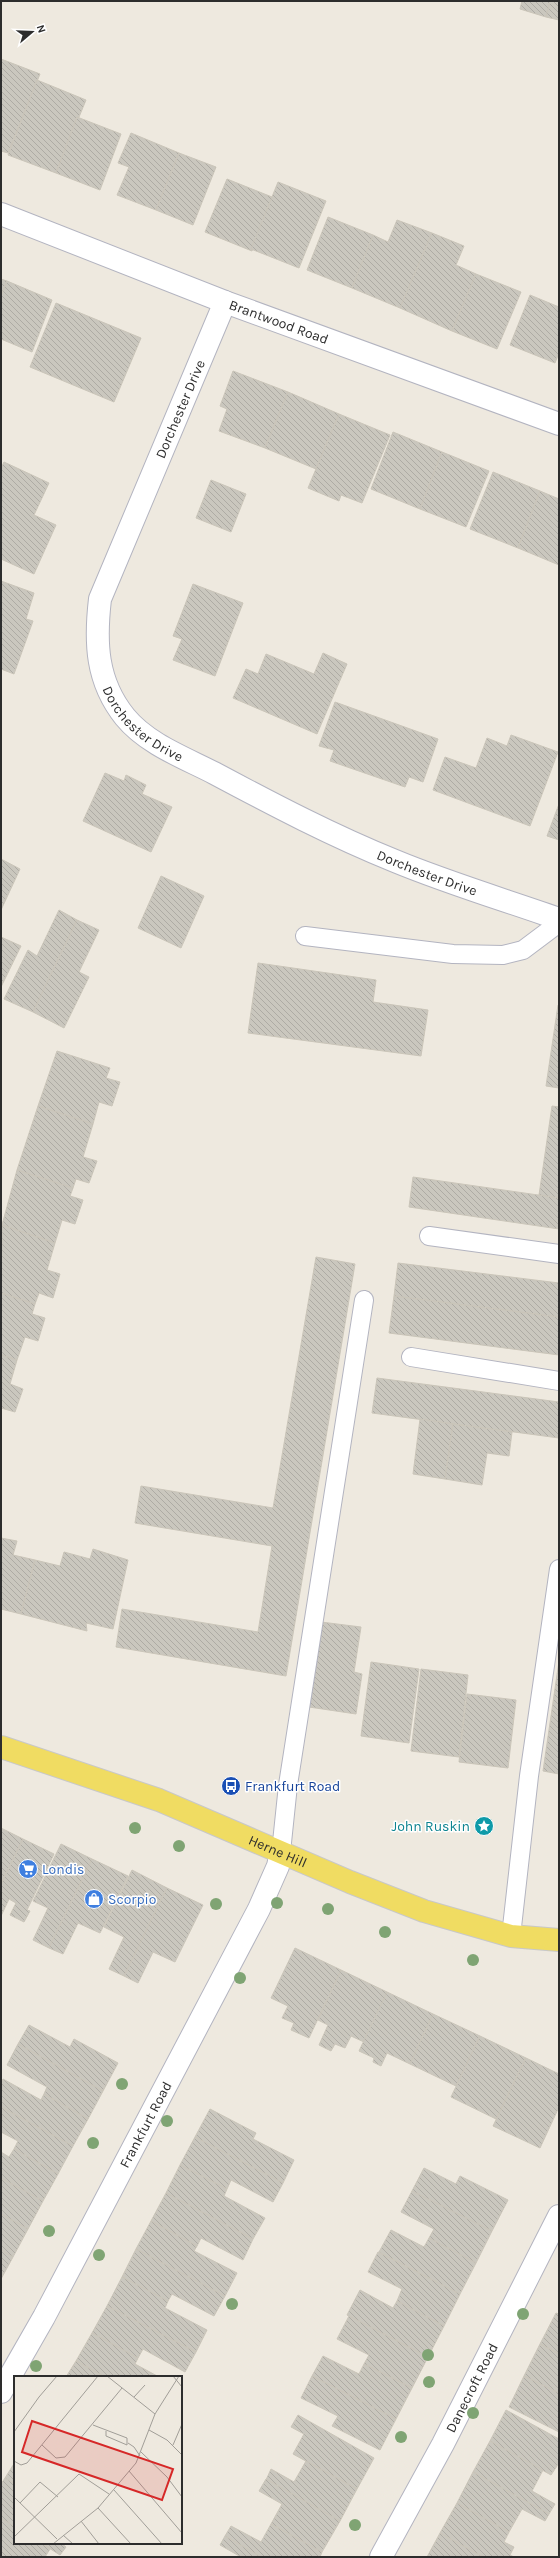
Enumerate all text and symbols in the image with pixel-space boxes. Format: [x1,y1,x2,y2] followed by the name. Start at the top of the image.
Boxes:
[12,12,52,52] north arrow
[34,23,48,35] text: N
[227,296,331,348] street label: Brantwood Road
[152,357,209,461] street label: Dorchester Drive
[99,683,186,765] street label: Dorchester Drive
[374,846,479,900] street label: Dorchester Drive
[220,1775,242,1797] bus stop icon: Frankfurt Road
[245,1778,340,1795] place label: Frankfurt Road
[473,1815,495,1837] place icon: John Ruskin
[392,1818,470,1835] place label: John Ruskin
[246,1831,309,1872] street label: Herne Hill
[17,1858,39,1880] supermarket icon: Londis
[42,1861,84,1878] place label: Londis
[83,1888,105,1910] shop icon: Scorpio
[108,1891,156,1908] place label: Scorpio
[116,2079,176,2171] street label: Frankfurt Road
[442,2340,502,2436] street label: Danecroft Road
[14,2376,182,2544] inset map

